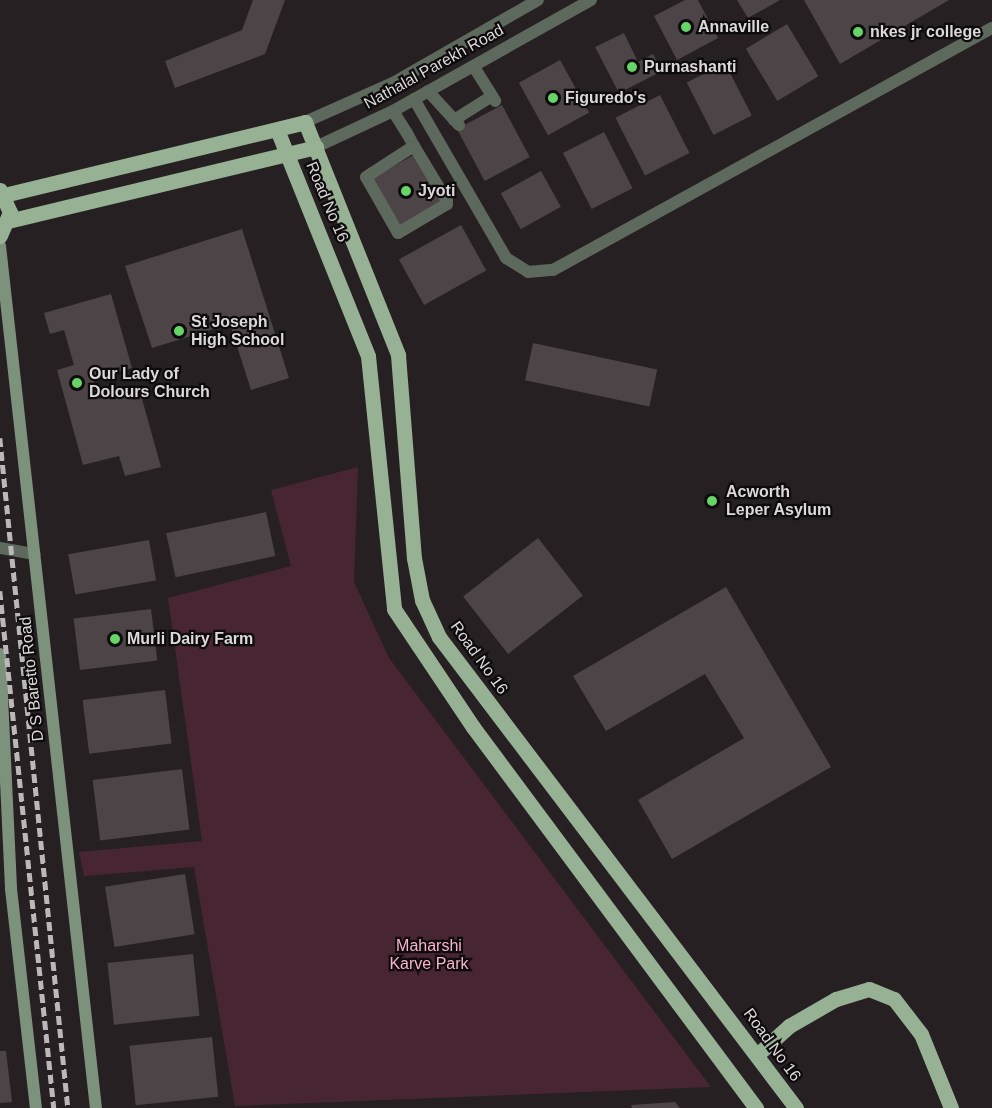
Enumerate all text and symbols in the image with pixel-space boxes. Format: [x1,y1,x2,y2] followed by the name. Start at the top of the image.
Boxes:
[698,17,769,37] place label: Annaville
[679,20,693,34] marker: Annaville
[361,21,507,113] street label: Nathalal Parekh Road
[870,22,981,42] place label: nkes jr college
[851,25,865,39] marker: nkes jr college
[644,57,736,77] place label: Purnashanti
[625,60,639,74] marker: Purnashanti
[565,88,646,108] place label: Figuredo's
[546,91,560,105] marker: Figuredo's
[301,159,353,245] street label: Road No 16
[418,181,455,201] place label: Jyoti
[399,184,413,198] marker: Jyoti
[191,312,284,350] place label: St Joseph High School
[172,324,186,338] marker: St Joseph High School
[89,364,210,402] place label: Our Lady of Dolours Church
[70,376,84,390] marker: Our Lady of Dolours Church
[726,482,832,520] place label: Acworth Leper Asylum
[703,492,721,510] marker: Acworth Leper Asylum
[16,616,48,742] street label: D S Baretto Road
[446,618,512,698] street label: Road No 16
[127,629,253,649] place label: Murli Dairy Farm
[108,632,122,646] marker: Murli Dairy Farm
[389,936,469,974] park label: Maharshi Karve Park
[739,1005,805,1085] street label: Road No 16

